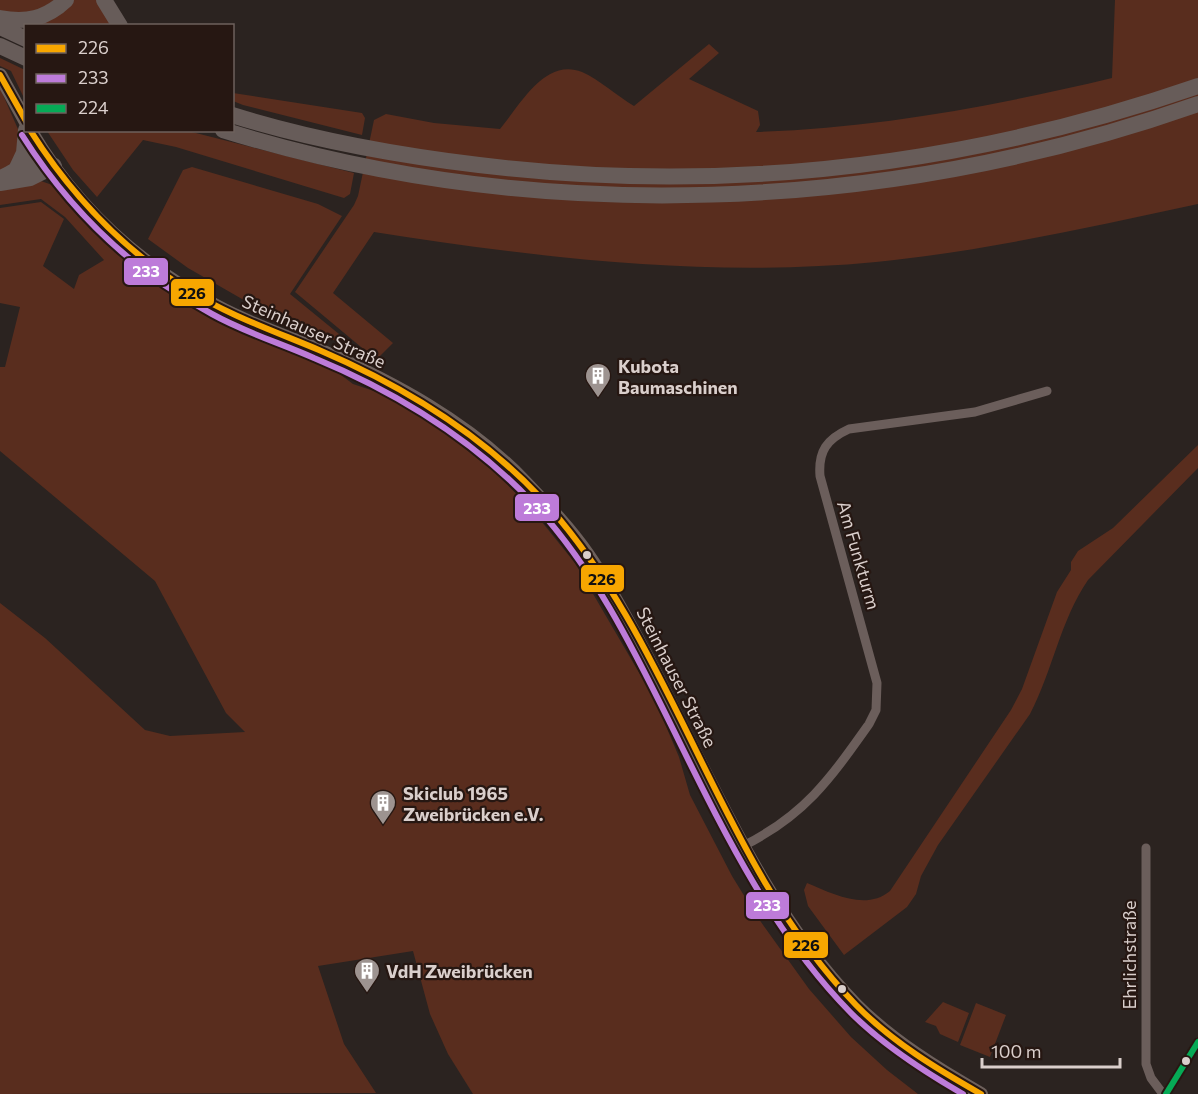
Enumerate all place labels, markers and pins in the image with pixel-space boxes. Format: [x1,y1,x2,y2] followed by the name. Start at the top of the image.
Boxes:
[618,355,738,398] place label: Kubota Baumaschinen
[583,361,613,399] building icon: Kubota Baumaschinen
[581,549,593,561] unlabelled marker
[403,782,544,825] place label: Skiclub 1965 Zweibrücken e.V.
[368,788,398,826] building icon: Skiclub 1965 Zweibrücken e.V.
[352,956,382,994] building icon: VdH Zweibrücken
[386,960,533,982] place label: VdH Zweibrücken
[836,983,848,995] unlabelled marker
[1180,1055,1192,1067] unlabelled marker

